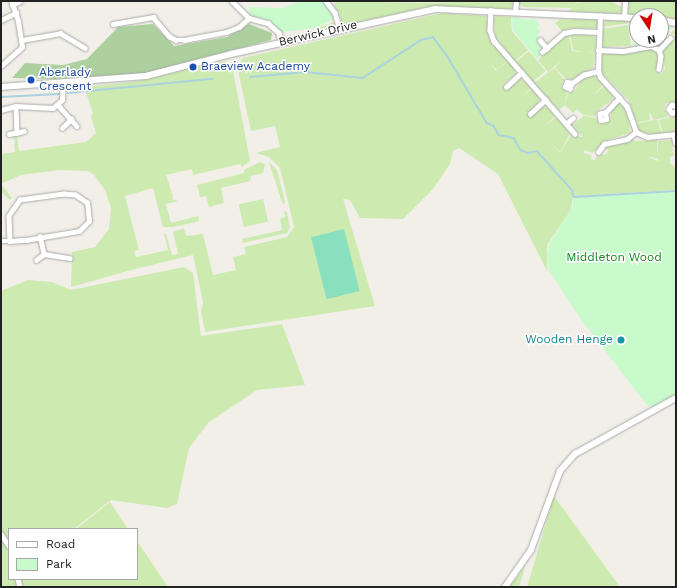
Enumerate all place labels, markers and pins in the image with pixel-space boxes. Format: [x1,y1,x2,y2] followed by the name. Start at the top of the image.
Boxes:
[201,60,311,74] place label: Braeview Academy
[188,62,198,72] marker: Braeview Academy
[39,66,91,94] place label: Aberlady Crescent
[26,75,36,85] marker: Aberlady Crescent
[525,333,613,347] place label: Wooden Henge
[616,335,626,345] marker: Wooden Henge

